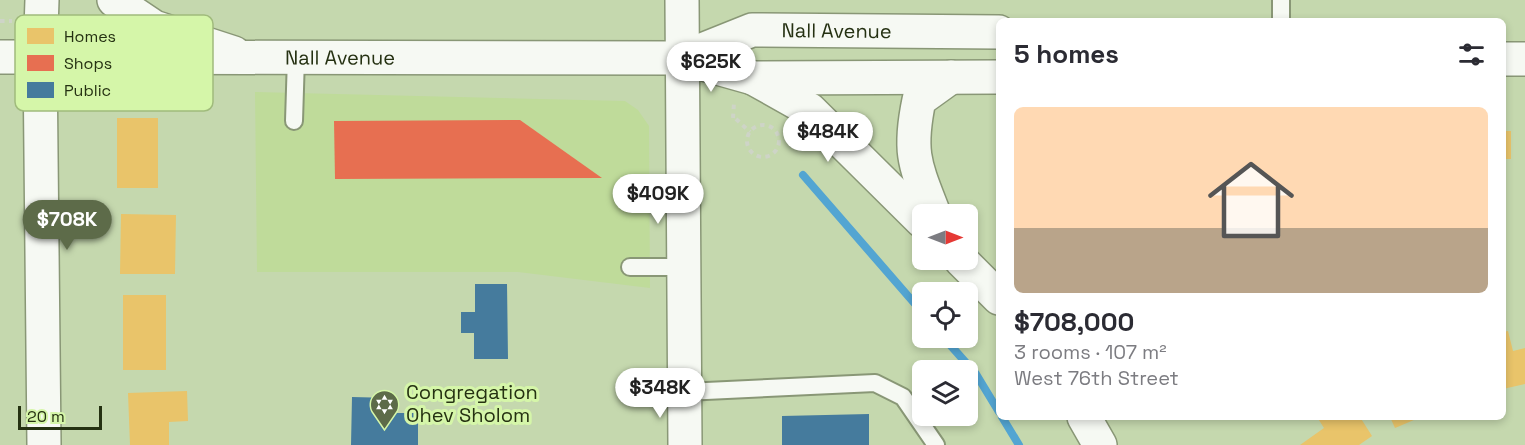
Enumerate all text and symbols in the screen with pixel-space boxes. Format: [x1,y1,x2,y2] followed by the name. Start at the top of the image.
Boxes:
[15,15,213,111] legend
[781,17,892,44] street label: Nall Avenue
[64,26,116,47] text: Homes
[1014,37,1119,71] text: 5 homes
[1455,38,1488,71] icon: filters
[669,42,753,93] pin: $625K
[285,44,395,71] street label: Nall Avenue
[681,48,741,74] text: $625K
[64,53,112,74] text: Shops
[64,80,111,101] text: Public
[786,112,870,163] pin: $484K
[797,118,859,144] text: $484K
[1197,146,1305,254] icon: home
[616,174,700,225] pin: $409K
[627,180,689,206] text: $409K
[25,200,109,251] pin: $708K
[912,204,978,270] north arrow
[912,204,978,426] map controls
[37,206,97,232] text: $708K
[912,282,978,348] button: locate
[1014,305,1134,339] text: $708,000
[1014,339,1167,365] text: 3 rooms · 107 m²
[912,360,978,426] button: layers
[1014,365,1179,391] text: West 76th Street
[618,368,702,419] pin: $348K
[629,374,691,400] text: $348K
[406,379,538,428] place label: Congregation Ohev Sholom
[369,388,401,430] synagogue icon: Congregation Ohev Sholom
[18,403,102,430] scale bar
[27,406,65,427] text: 20 m

